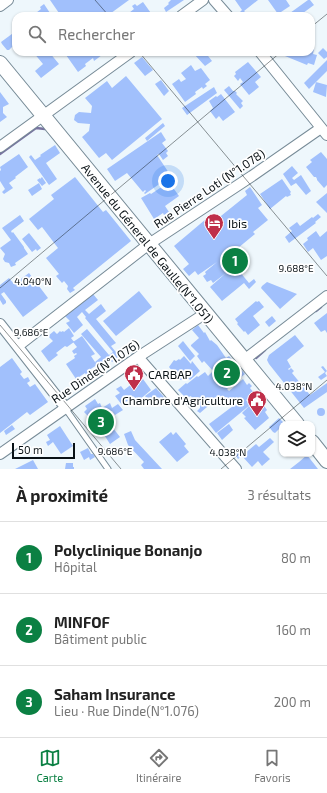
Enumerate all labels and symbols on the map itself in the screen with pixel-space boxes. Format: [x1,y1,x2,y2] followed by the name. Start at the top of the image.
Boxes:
[151,146,267,230] street label: Rue Pierre Loti (N°1.078)
[79,160,217,326] street label: Avenue du Géneral de Gaulle(N°1.051)
[158,171,178,191] your location
[203,212,225,240] hotel icon: Ibis
[228,216,247,230] place label: Ibis
[222,246,248,276] pin: 1
[278,262,314,274] text: 9.688°E
[14,275,52,287] text: 4.040°N
[14,326,49,338] text: 9.686°E
[48,336,142,406] street label: Rue Dinde(N°1.076)
[214,358,240,388] pin: 2
[123,363,145,391] public building icon: CARBAP
[148,367,192,381] place label: CARBAP
[276,380,312,392] text: 4.038°N
[246,389,268,417] public building icon: Chambre d'Agriculture
[122,393,243,407] place label: Chambre d'Agriculture
[88,407,114,437] pin: 3
[12,441,75,460] scale bar
[98,445,133,457] text: 9.686°E
[210,446,246,458] text: 4.038°N

